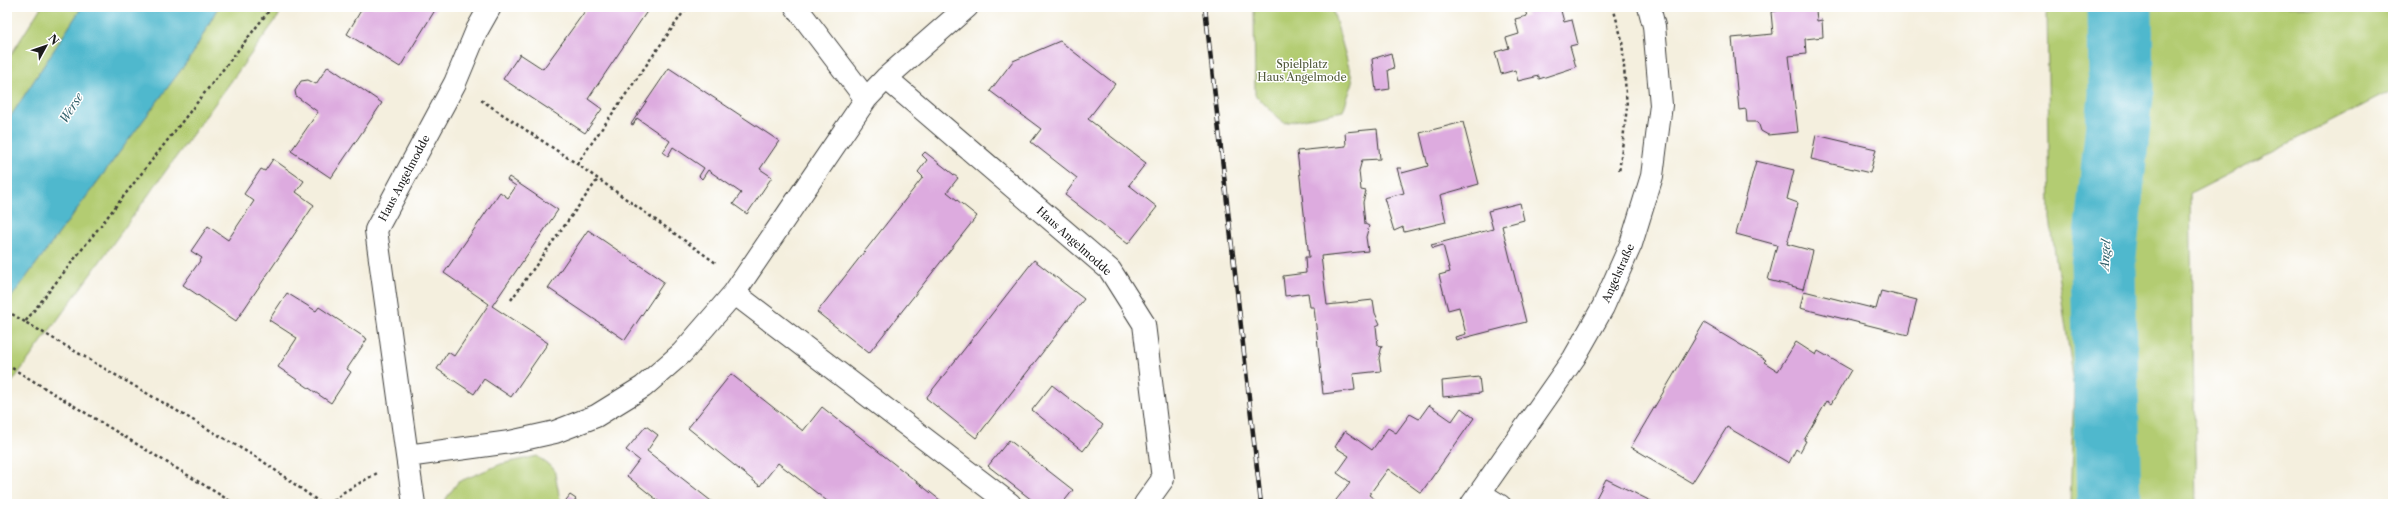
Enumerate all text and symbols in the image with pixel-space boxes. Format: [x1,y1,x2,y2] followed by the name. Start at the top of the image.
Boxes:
[26,26,66,66] north arrow
[45,31,62,48] text: N
[1257,57,1347,84] park label: Spielplatz Haus Angelmode
[56,89,87,126] water label: Werse
[375,132,433,224] street label: Haus Angelmodde
[1034,204,1114,278] street label: Haus Angelmodde
[2096,238,2114,273] water label: Angel
[1598,241,1637,306] street label: Angelstraße

